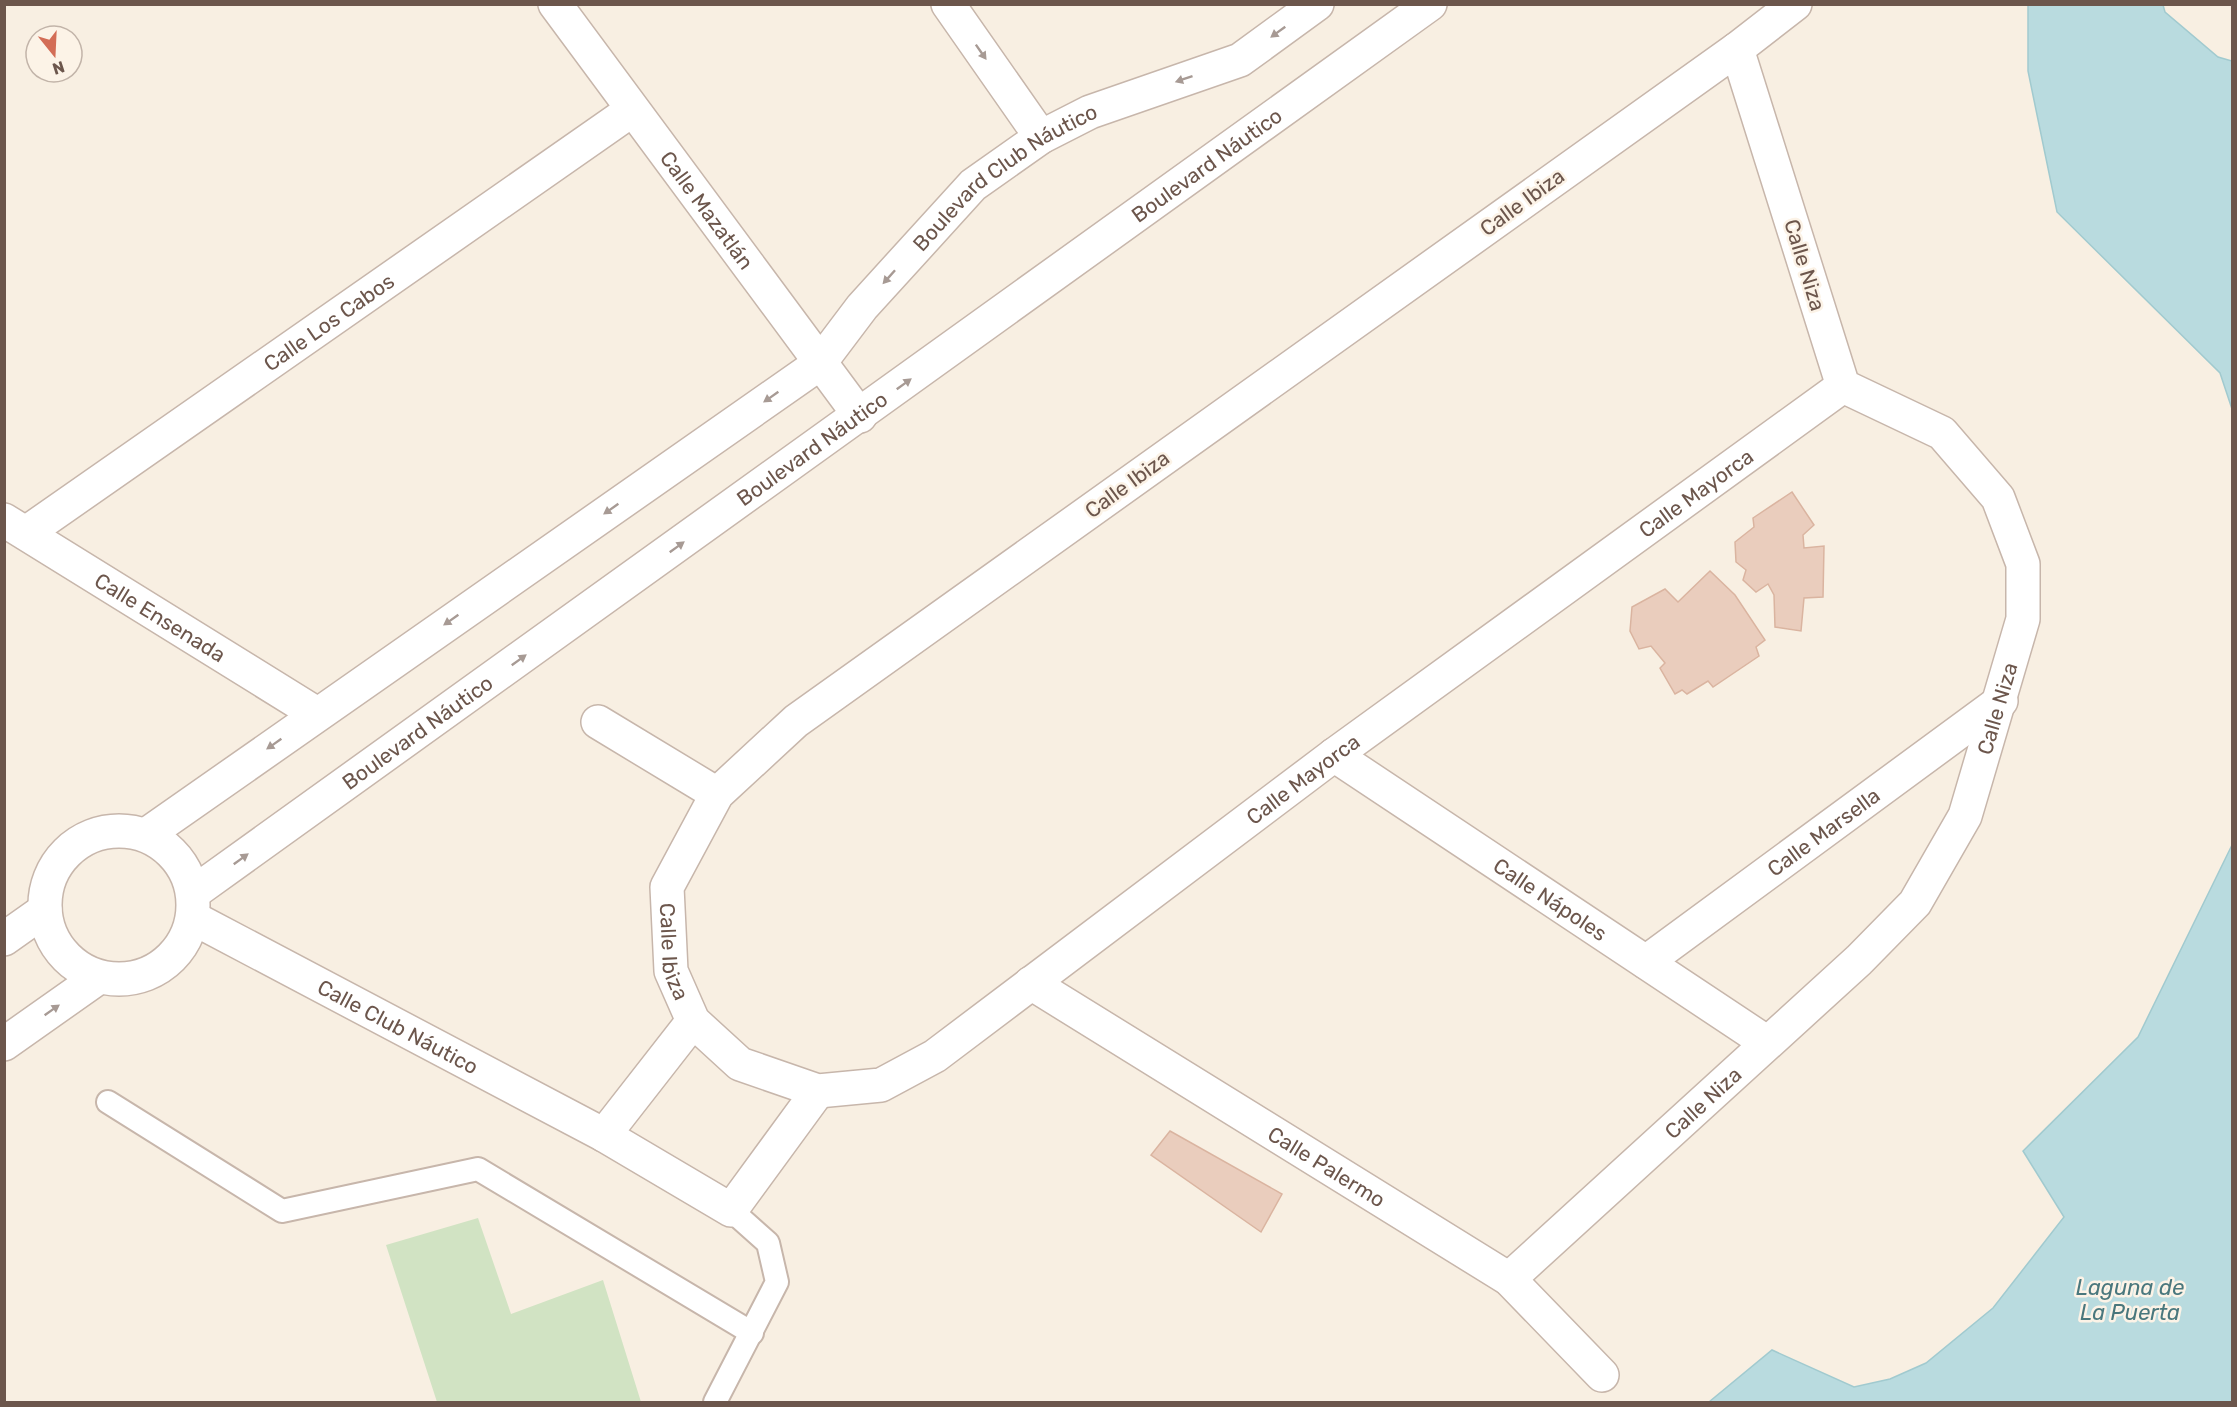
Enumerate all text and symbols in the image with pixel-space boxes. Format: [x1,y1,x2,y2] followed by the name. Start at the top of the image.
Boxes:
[24,24,84,84] north arrow
[1271,26,1286,38] one-way arrow
[975,45,987,60] one-way arrow
[50,57,67,79] text: N
[1175,75,1193,85] one-way arrow
[907,98,1100,256] street label: Boulevard Club Náutico
[1126,102,1287,227] street label: Boulevard Náutico
[655,146,759,274] street label: Calle Mazatlán
[1475,163,1569,241] street label: Calle Ibiza
[1779,216,1831,314] street label: Calle Niza
[259,268,399,376] street label: Calle Los Cabos
[882,270,896,284] one-way arrow
[897,379,912,391] one-way arrow
[732,386,892,511] street label: Boulevard Náutico
[763,391,779,403] one-way arrow
[1634,443,1758,543] street label: Calle Mayorca
[1080,445,1174,523] street label: Calle Ibiza
[603,503,619,515] one-way arrow
[669,541,685,553] one-way arrow
[90,567,230,667] street label: Calle Ensenada
[443,614,459,625] one-way arrow
[511,655,526,667] one-way arrow
[1971,659,2022,757] street label: Calle Niza
[337,669,497,794] street label: Boulevard Náutico
[1241,728,1364,829] street label: Calle Mayorca
[266,738,282,749] one-way arrow
[1762,782,1884,881] street label: Calle Marsella
[1489,852,1612,946] street label: Calle Nápoles
[232,853,248,865] one-way arrow
[655,902,695,1004] street label: Calle Ibiza
[314,974,483,1079] street label: Calle Club Náutico
[43,1004,59,1016] one-way arrow
[1659,1061,1746,1144] street label: Calle Niza
[1264,1121,1390,1212] street label: Calle Palermo
[2076,1274,2184,1326] water label: Laguna de La Puerta

